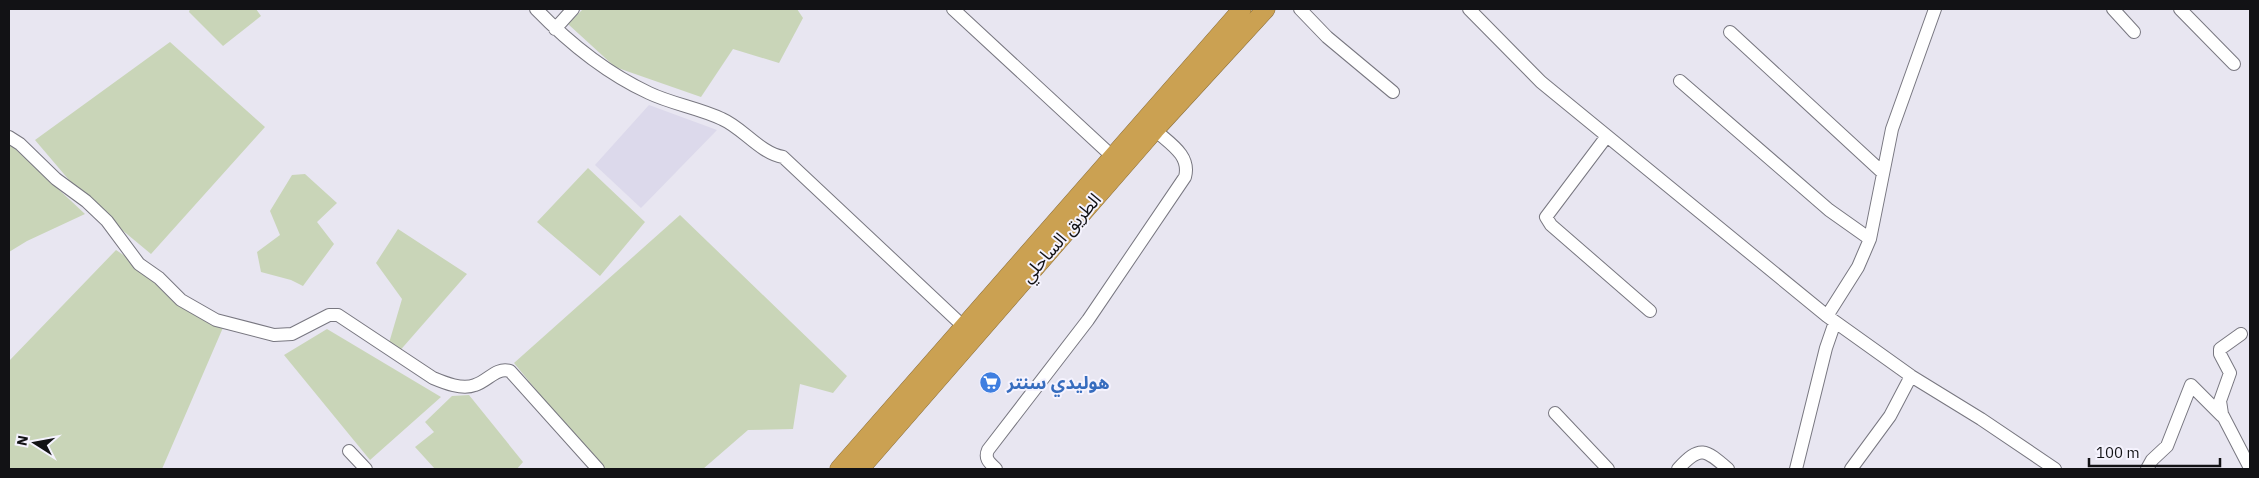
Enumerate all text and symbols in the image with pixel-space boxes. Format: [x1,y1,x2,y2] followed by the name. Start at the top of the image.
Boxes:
[1015,188,1107,289] street label: الطريق الساحلي
[979,371,1003,395] supermarket icon: هوليدي سنتر
[1006,371,1109,397] place label: هوليدي سنتر
[10,418,60,468] north arrow
[12,434,32,447] text: N
[2089,436,2220,468] scale bar
[2096,443,2140,462] text: 100 m

